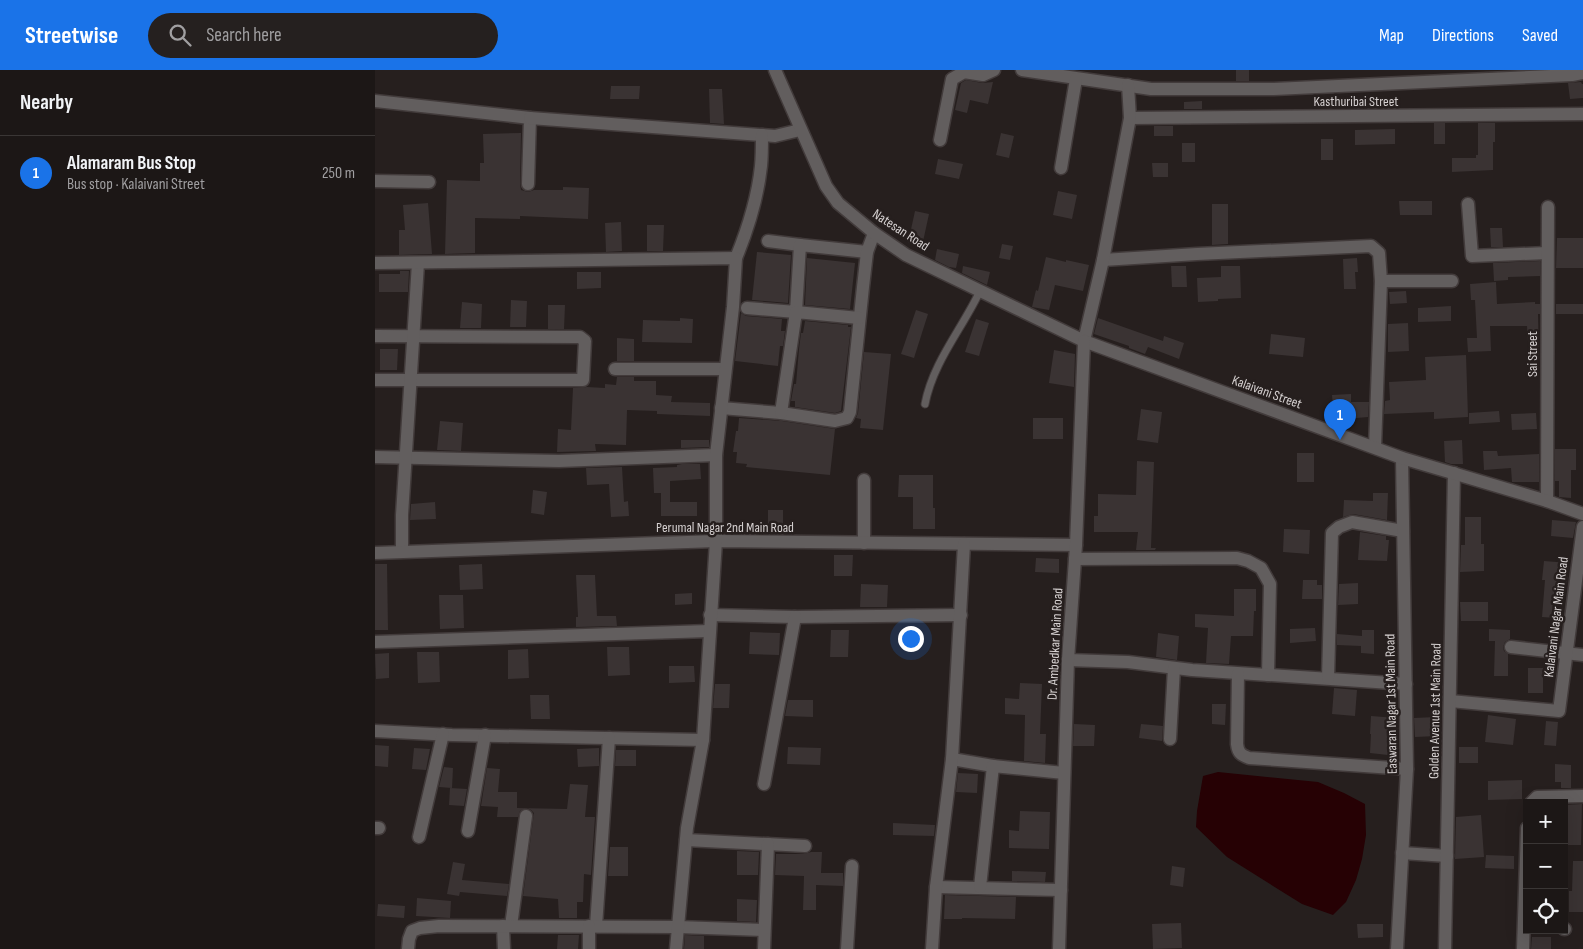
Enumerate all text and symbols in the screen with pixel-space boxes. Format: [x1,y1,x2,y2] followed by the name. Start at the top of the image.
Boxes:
[148,13,498,58] search box
[25,21,118,50] text: Streetwise
[166,21,194,49] icon: search
[206,24,282,47] text: Search here
[1379,25,1404,46] text: Map
[1432,25,1494,46] text: Directions
[1522,25,1558,46] text: Saved
[20,90,73,115] text: Nearby
[1314,93,1398,110] street label: Kasthuribai Street
[67,152,196,175] text: Alamaram Bus Stop
[33,164,39,183] text: 1
[322,164,355,183] text: 250 m
[67,175,205,194] text: Bus stop · Kalaivani Street
[869,205,933,255] street label: Natesan Road
[1524,331,1541,377] street label: Sai Street
[1230,371,1304,413] street label: Kalaivani Street
[1324,399,1356,440] pin: 1
[656,519,794,536] street label: Perumal Nagar 2nd Main Road
[1540,556,1572,678] street label: Kalaivani Nagar Main Road
[1044,587,1066,701] street label: Dr. Ambedkar Main Road
[898,626,924,652] your location
[1381,634,1401,774] street label: Easwaran Nagar 1st Main Road
[1425,643,1445,779] street label: Golden Avenue 1st Main Road
[1523,799,1568,934] map controls
[1523,799,1568,844] button: +
[1523,844,1568,889] button: −
[1523,889,1568,934] button: locate

